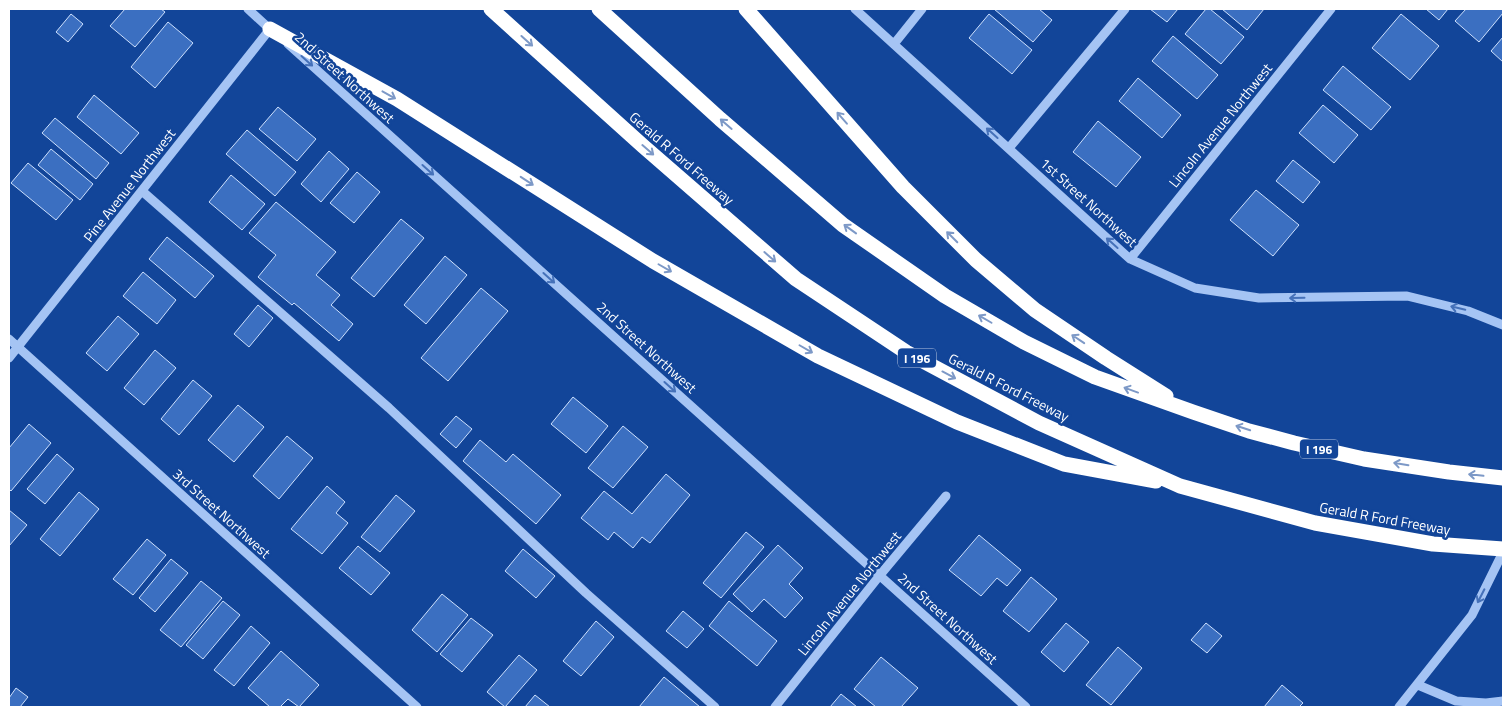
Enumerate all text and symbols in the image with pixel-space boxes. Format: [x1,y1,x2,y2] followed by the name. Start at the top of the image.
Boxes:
[290,26,400,128] street label: 2nd Street Northwest
[520,35,533,47] one-way arrow
[300,56,313,67] one-way arrow
[1163,58,1277,192] street label: Lincoln Avenue Northwest
[382,90,397,100] one-way arrow
[625,107,739,210] street label: Gerald R Ford Freeway
[836,111,848,124] one-way arrow
[719,118,732,130] one-way arrow
[78,124,180,246] street label: Pine Avenue Northwest
[986,127,999,139] one-way arrow
[641,144,654,155] one-way arrow
[1036,153,1142,252] street label: 1st Street Northwest
[421,164,434,176] one-way arrow
[520,176,534,186] one-way arrow
[843,224,857,234] one-way arrow
[947,231,959,243] one-way arrow
[1106,237,1119,249] one-way arrow
[764,251,777,262] one-way arrow
[657,263,672,273] one-way arrow
[542,272,555,284] one-way arrow
[1289,293,1305,303] one-way arrow
[592,296,702,398] street label: 2nd Street Northwest
[1450,303,1466,312] one-way arrow
[978,314,992,324] one-way arrow
[1071,334,1085,344] one-way arrow
[798,344,812,354] one-way arrow
[898,348,936,368] road number: I 196
[945,348,1073,427] street label: Gerald R Ford Freeway
[941,371,956,380] one-way arrow
[663,381,676,392] one-way arrow
[1123,385,1139,394] one-way arrow
[1235,423,1251,433] one-way arrow
[1300,439,1338,458] road number: I 196
[1393,459,1409,469] one-way arrow
[168,463,276,563] street label: 3rd Street Northwest
[1468,470,1484,480] one-way arrow
[1318,496,1452,540] street label: Gerald R Ford Freeway
[792,526,906,660] street label: Lincoln Avenue Northwest
[893,567,1003,669] street label: 2nd Street Northwest
[1476,588,1486,603] one-way arrow

